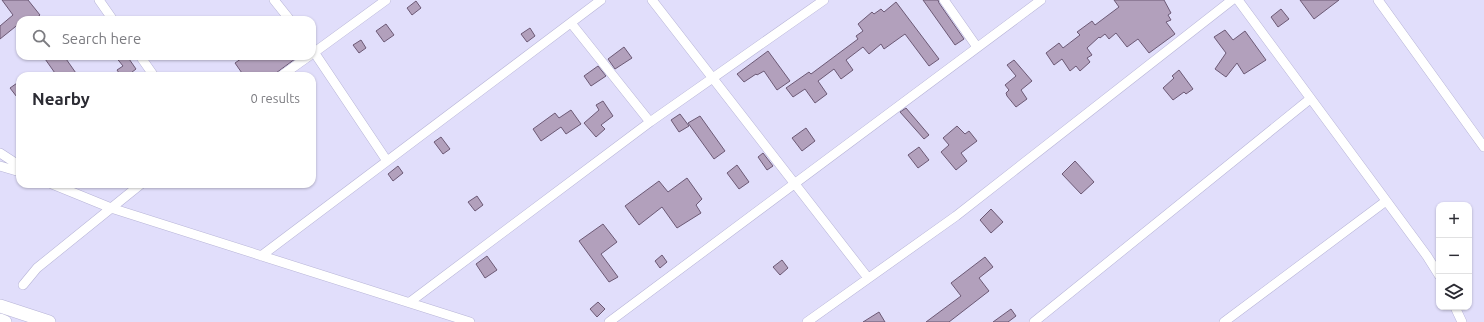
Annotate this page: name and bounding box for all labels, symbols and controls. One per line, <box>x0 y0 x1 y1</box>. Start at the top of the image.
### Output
search box <box>16 16 316 60</box>
icon: search <box>30 27 52 49</box>
text: Search here <box>62 30 141 47</box>
text: Nearby <box>32 89 90 108</box>
text: 0 results <box>250 91 300 105</box>
map controls <box>1436 202 1472 310</box>
button: + <box>1436 202 1472 238</box>
button: − <box>1436 238 1472 274</box>
button: layers <box>1436 274 1472 310</box>

